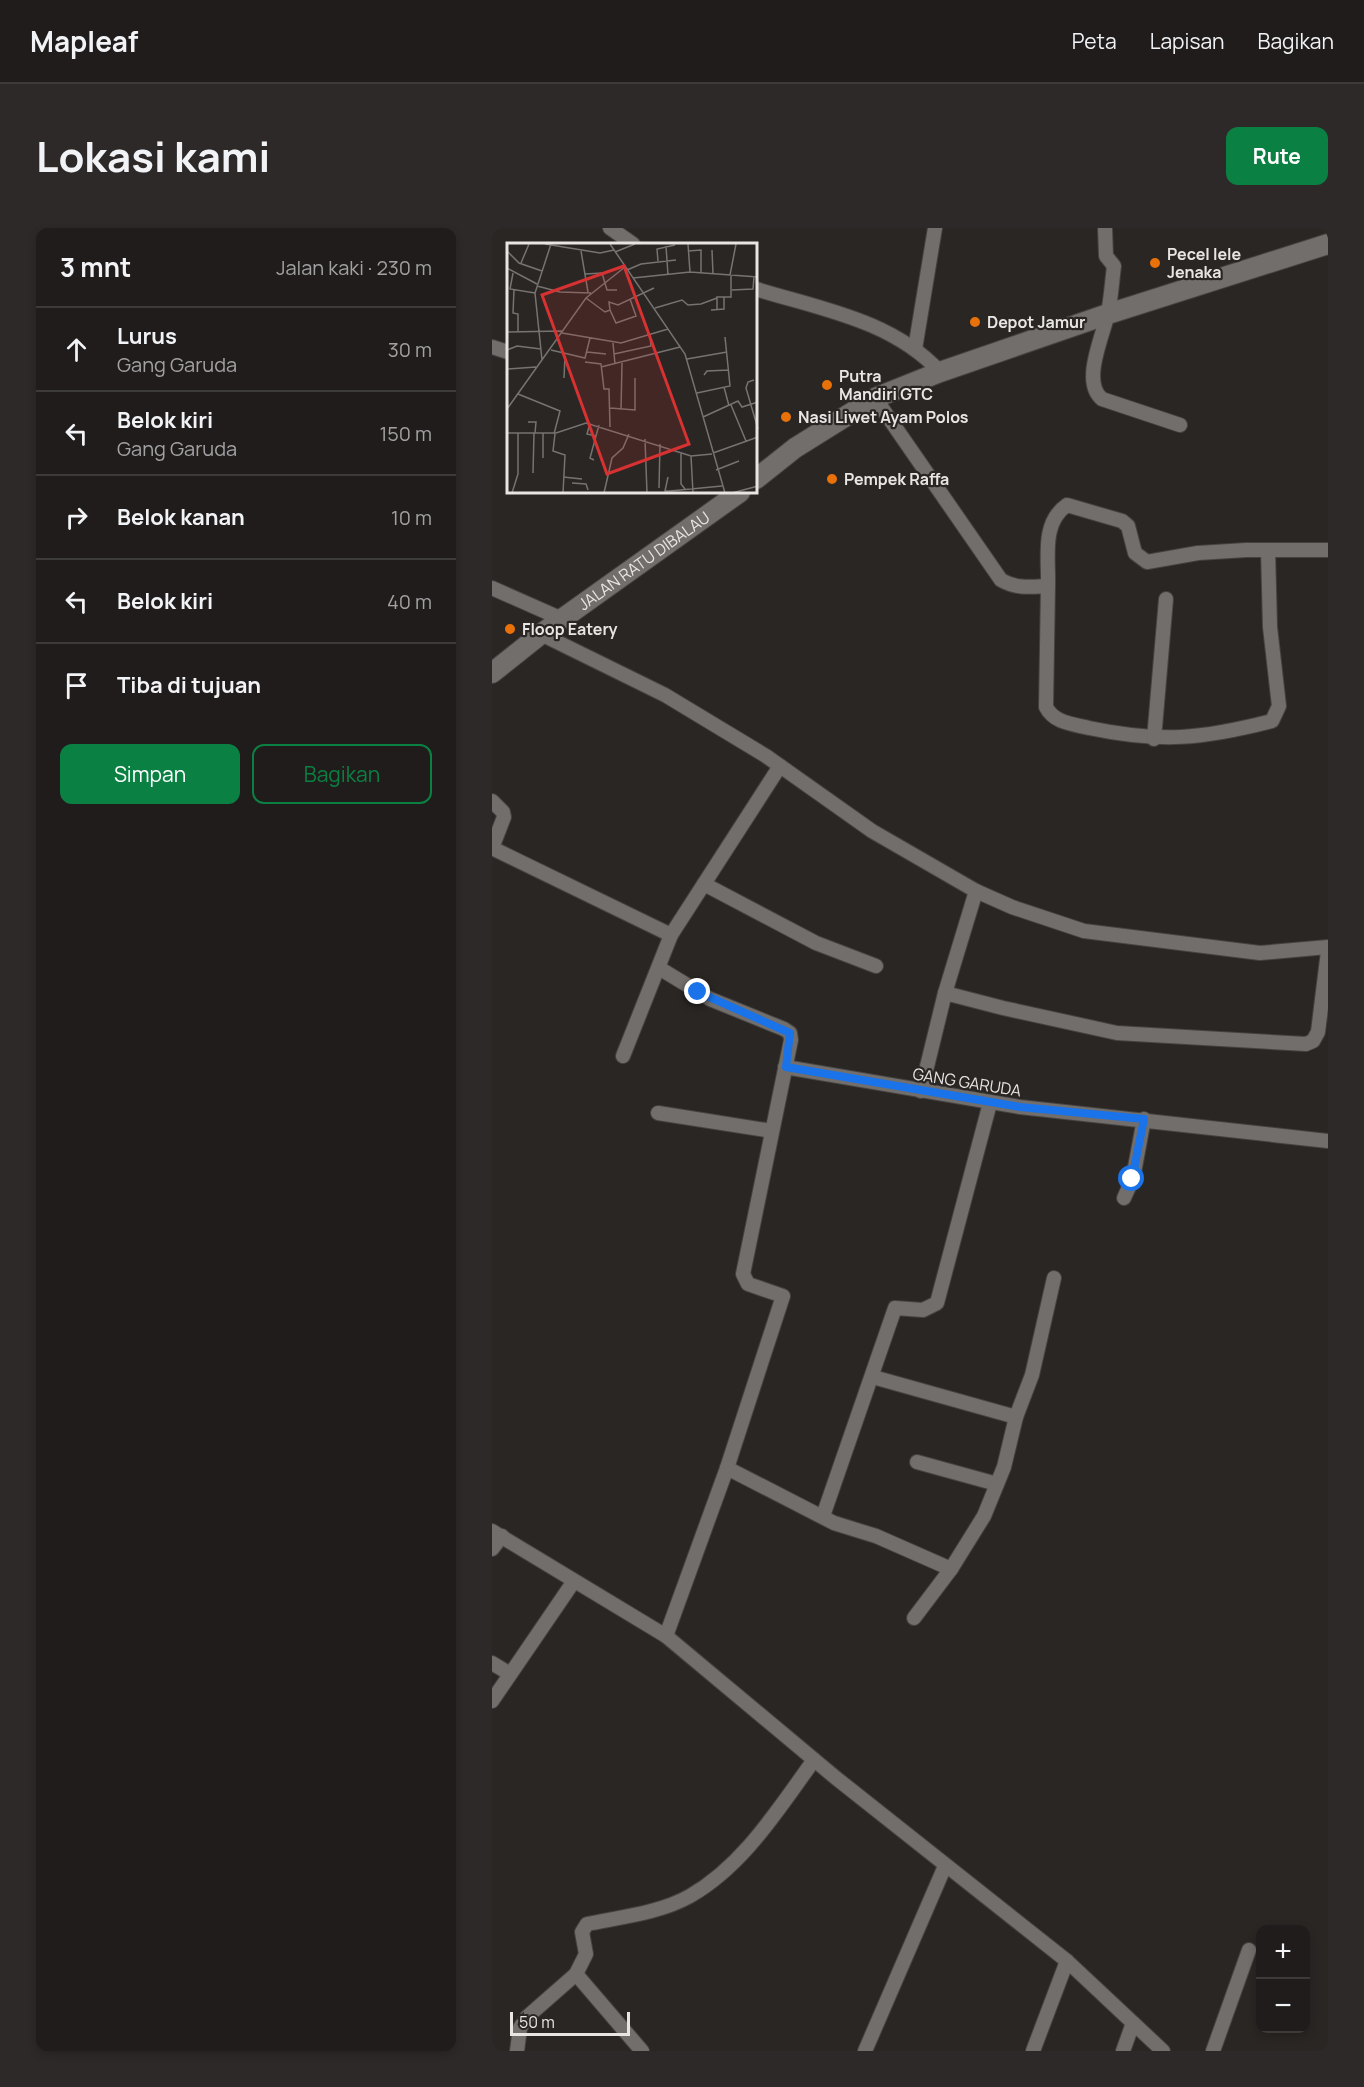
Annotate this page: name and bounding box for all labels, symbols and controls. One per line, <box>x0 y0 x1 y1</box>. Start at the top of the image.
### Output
text: Mapleaf <box>30 22 138 60</box>
text: Peta <box>1072 27 1117 55</box>
text: Lapisan <box>1150 27 1225 55</box>
text: Bagikan <box>1258 27 1334 55</box>
text: Lokasi kami <box>36 127 270 185</box>
button: Rute <box>1226 127 1328 185</box>
inset map <box>507 243 758 494</box>
place label: Pecel lele Jenaka <box>1167 243 1242 283</box>
text: 3 mnt <box>60 249 131 285</box>
text: Jalan kaki · 230 m <box>276 254 432 281</box>
marker: Pecel lele Jenaka <box>1148 256 1162 270</box>
place label: Depot Jamur <box>987 311 1085 333</box>
marker: Depot Jamur <box>968 315 982 329</box>
text: Lurus <box>117 321 177 351</box>
icon: ahead <box>60 333 93 366</box>
text: 30 m <box>388 336 432 363</box>
text: Gang Garuda <box>117 351 237 378</box>
place label: Putra Mandiri GTC <box>839 365 933 405</box>
marker: Putra Mandiri GTC <box>820 378 834 392</box>
text: Belok kiri <box>117 405 213 435</box>
place label: Nasi Liwet Ayam Polos <box>798 406 969 428</box>
marker: Nasi Liwet Ayam Polos <box>779 410 793 424</box>
icon: left <box>60 417 93 450</box>
text: 150 m <box>379 420 432 447</box>
text: Gang Garuda <box>117 435 237 462</box>
place label: Pempek Raffa <box>844 468 949 490</box>
marker: Pempek Raffa <box>825 472 839 486</box>
icon: right <box>60 501 93 534</box>
text: Belok kanan <box>117 502 245 532</box>
text: 10 m <box>391 504 432 531</box>
street label: JALAN RATU DIBALAU <box>574 506 714 615</box>
icon: left <box>60 585 93 618</box>
text: Belok kiri <box>117 586 213 616</box>
text: 40 m <box>387 588 432 615</box>
place label: Floop Eatery <box>522 618 618 640</box>
marker: Floop Eatery <box>503 622 517 636</box>
icon: arrive <box>60 669 93 702</box>
text: Tiba di tujuan <box>117 670 261 700</box>
button: Simpan <box>60 744 240 804</box>
button: Bagikan <box>252 744 432 804</box>
route end <box>684 978 710 1004</box>
street label: GANG GARUDA <box>911 1063 1023 1101</box>
route start <box>1118 1165 1144 1191</box>
map controls <box>1256 1925 1310 2033</box>
button: + <box>1256 1925 1310 1979</box>
button: − <box>1256 1979 1310 2033</box>
scale bar <box>510 2009 630 2036</box>
text: 50 m <box>519 2011 555 2033</box>

